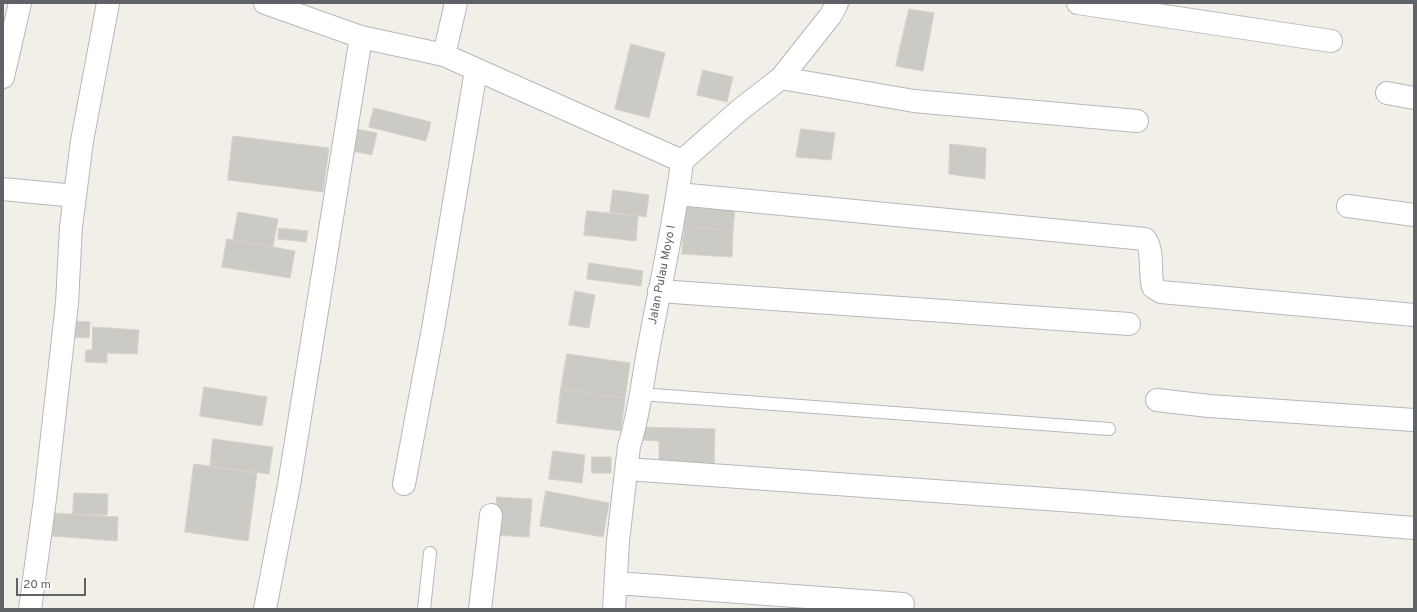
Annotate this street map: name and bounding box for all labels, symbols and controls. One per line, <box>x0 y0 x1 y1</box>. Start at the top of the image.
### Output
street label: Jalan Pulau Moyo I <box>646 224 680 326</box>
scale bar <box>18 570 88 596</box>
text: 20 m <box>23 577 51 593</box>

